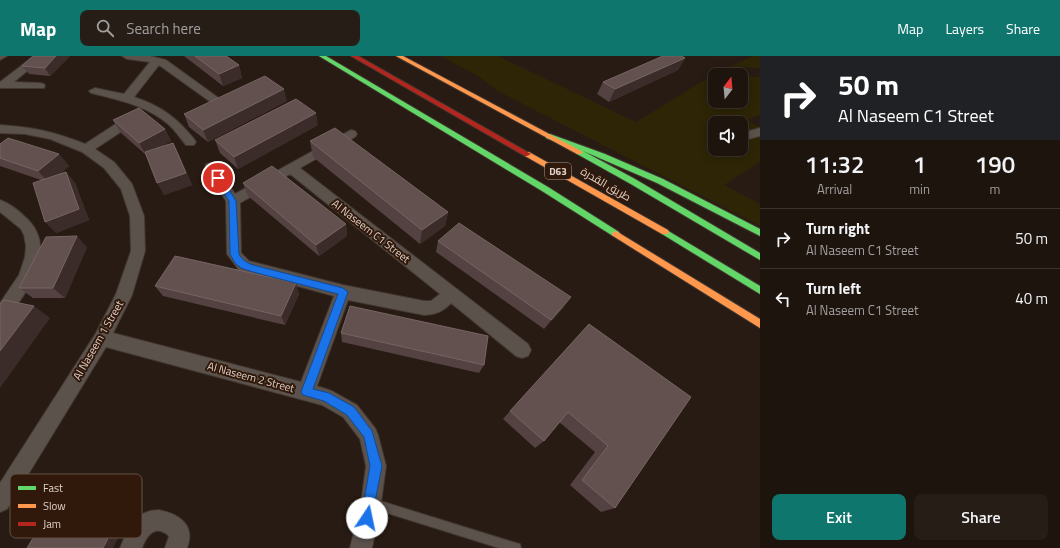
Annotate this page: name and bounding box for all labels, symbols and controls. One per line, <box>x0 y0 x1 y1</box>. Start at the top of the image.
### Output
search box <box>80 10 360 46</box>
text: Map <box>20 14 56 43</box>
icon: search <box>94 17 116 39</box>
text: Search here <box>126 17 201 40</box>
text: Map <box>897 18 923 39</box>
text: Layers <box>945 18 984 39</box>
text: Share <box>1006 18 1040 39</box>
text: 50 m <box>838 63 899 106</box>
north arrow <box>708 68 748 108</box>
map controls <box>708 68 748 156</box>
icon: right <box>772 72 824 124</box>
text: Al Naseem C1 Street <box>838 102 994 129</box>
button: sound <box>708 116 748 156</box>
text: 11:32 <box>805 146 864 182</box>
text: 1 <box>913 146 926 182</box>
text: 190 <box>975 146 1015 182</box>
pin <box>201 161 235 195</box>
road number: D63 <box>545 163 571 179</box>
street label: طريق القدرة <box>578 163 634 205</box>
icon: arrive <box>207 167 229 189</box>
text: Arrival <box>817 179 852 199</box>
text: min <box>909 179 930 199</box>
text: m <box>990 179 1000 199</box>
street label: Al Naseem C1 Street <box>329 195 414 267</box>
text: Turn right <box>806 217 870 240</box>
text: 50 m <box>1015 227 1048 250</box>
icon: right <box>772 228 794 250</box>
text: Al Naseem C1 Street <box>806 240 919 260</box>
text: Turn left <box>806 277 861 300</box>
text: 40 m <box>1015 287 1048 310</box>
icon: left <box>772 288 794 310</box>
street label: Al Naseem 1 Street <box>69 297 127 383</box>
text: Al Naseem C1 Street <box>806 300 919 320</box>
street label: Al Naseem 2 Street <box>206 358 296 396</box>
legend <box>10 474 142 538</box>
text: Fast <box>43 480 63 496</box>
button: Exit <box>772 494 906 540</box>
button: Share <box>914 494 1048 540</box>
position arrow <box>346 497 388 539</box>
text: Slow <box>43 498 66 514</box>
text: Jam <box>43 516 61 532</box>

